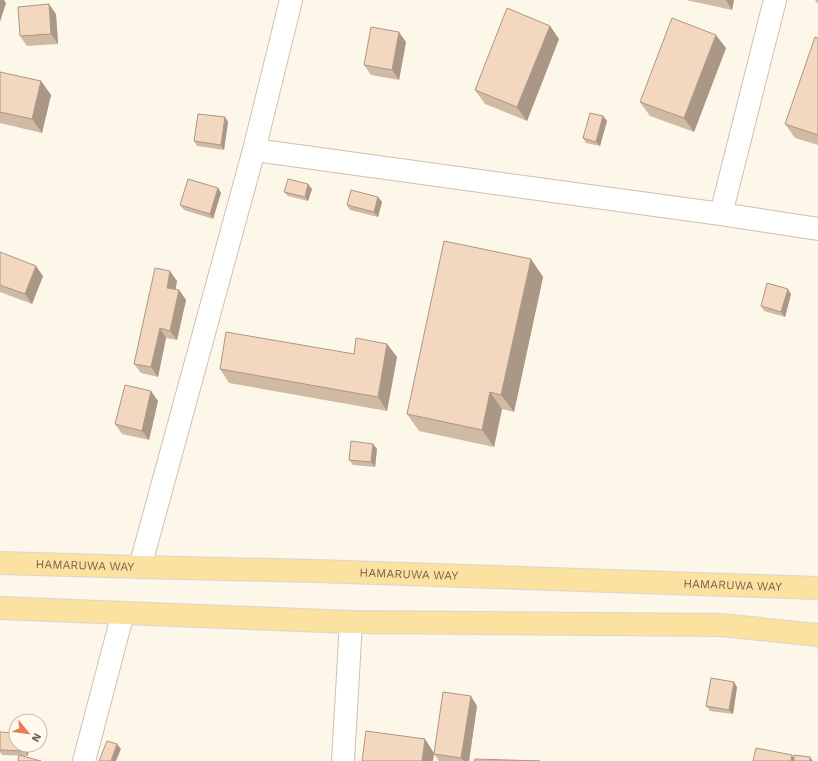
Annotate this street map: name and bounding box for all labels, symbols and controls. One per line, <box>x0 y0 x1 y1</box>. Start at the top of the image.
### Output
street label: HAMARUWA WAY <box>35 557 135 574</box>
street label: HAMARUWA WAY <box>359 565 459 583</box>
street label: HAMARUWA WAY <box>683 576 782 594</box>
north arrow <box>8 713 48 753</box>
text: N <box>29 731 44 744</box>

